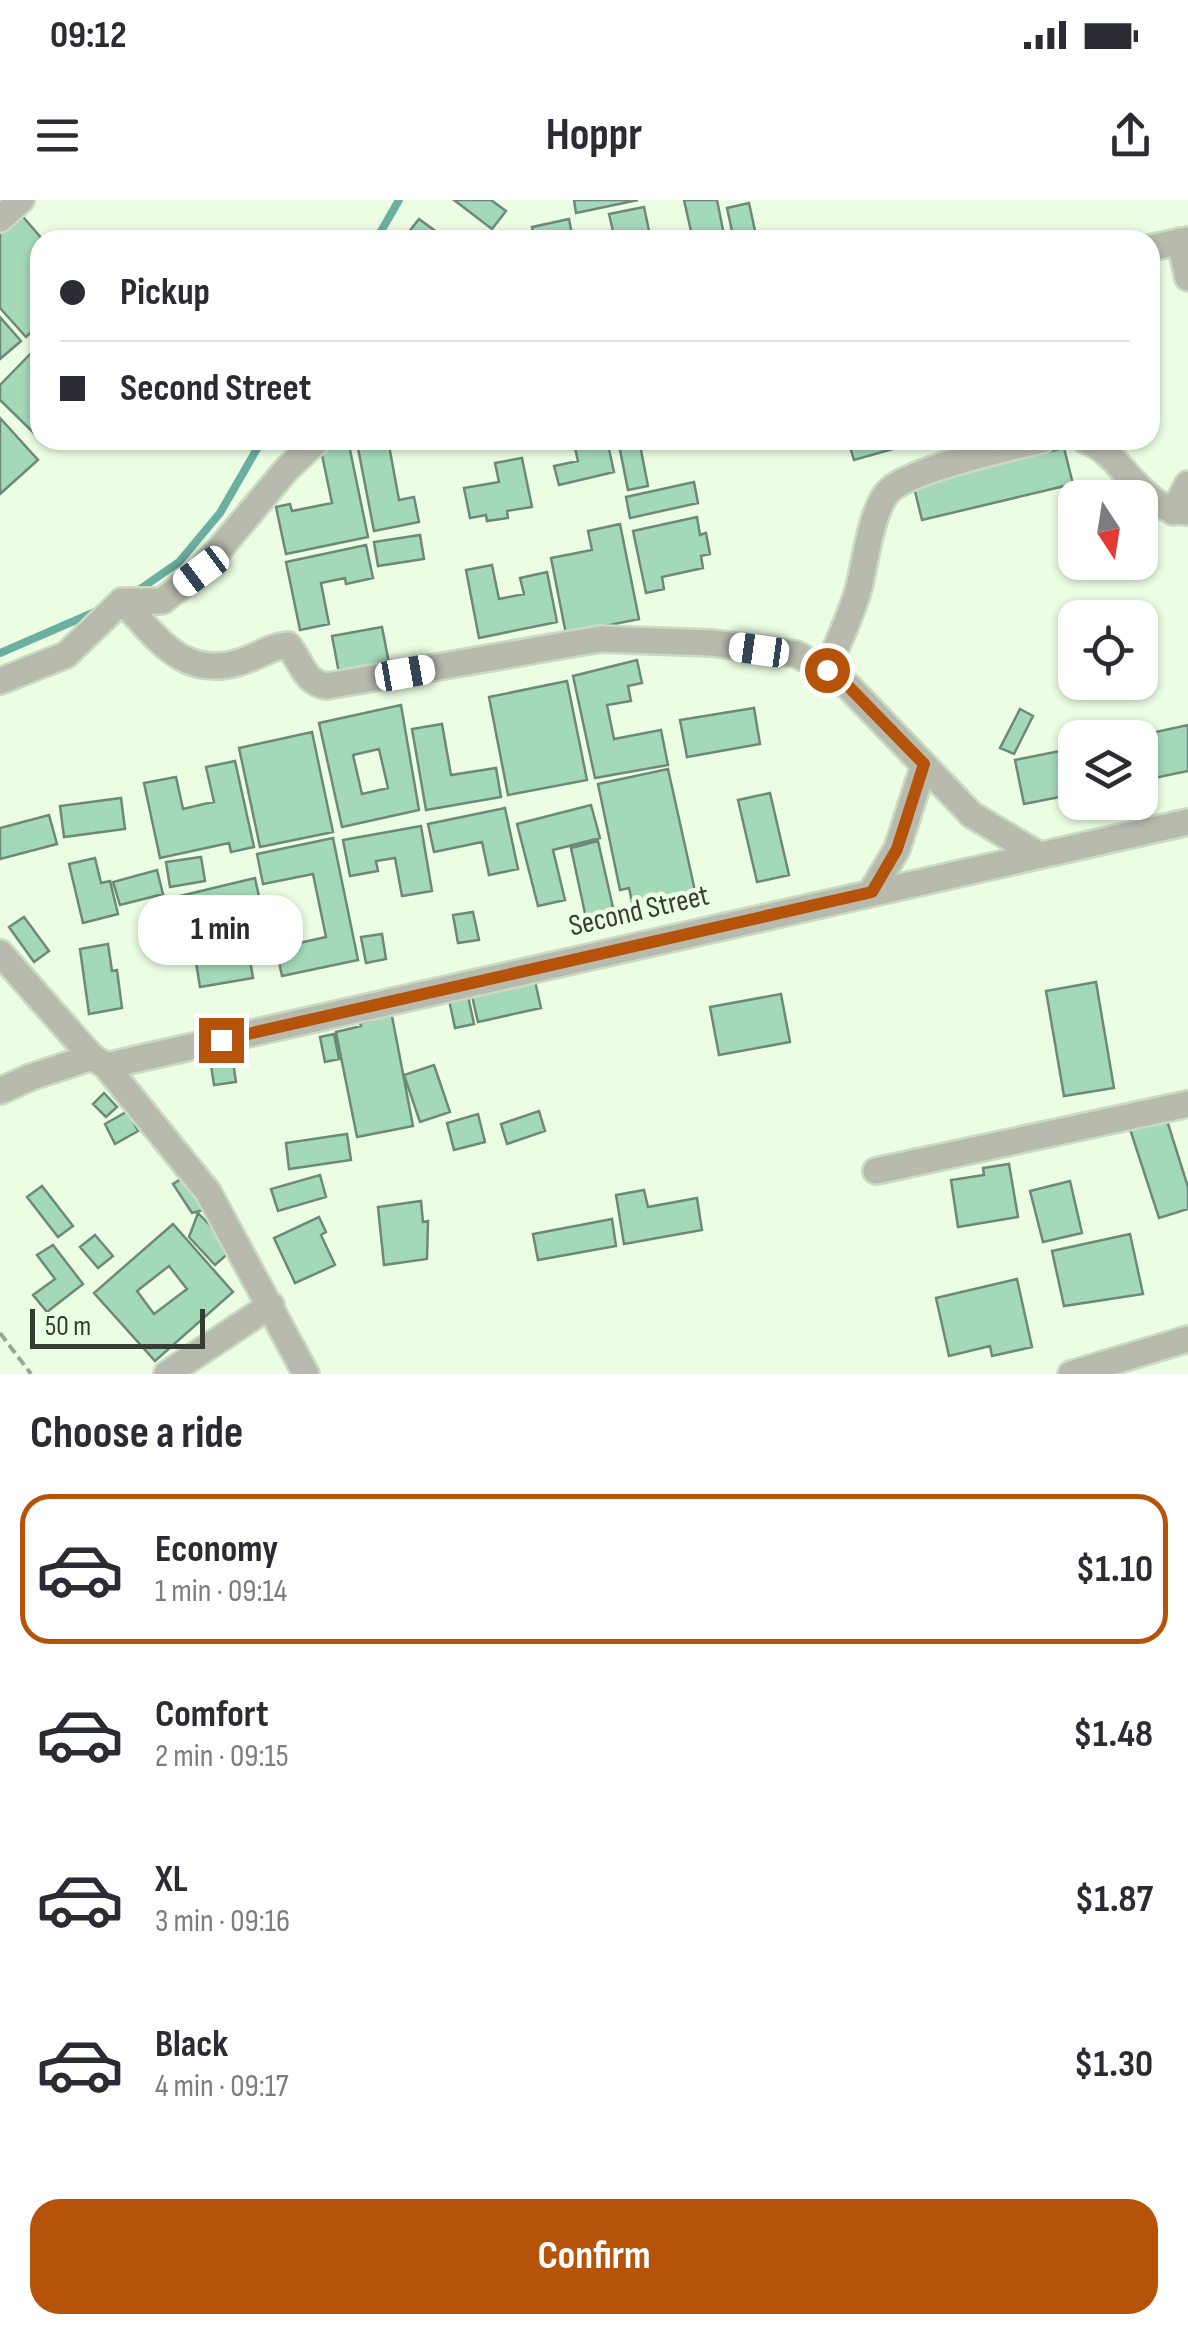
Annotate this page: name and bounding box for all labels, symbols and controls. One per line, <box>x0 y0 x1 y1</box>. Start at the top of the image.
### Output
text: 09:12 <box>50 13 127 58</box>
icon: menu <box>30 108 85 163</box>
text: Hoppr <box>546 108 642 163</box>
icon: share <box>1103 108 1158 163</box>
text: Pickup <box>120 270 210 315</box>
text: Second Street <box>120 366 311 411</box>
north arrow <box>1058 480 1158 580</box>
map controls <box>1058 480 1158 820</box>
car <box>168 541 234 601</box>
button: locate <box>1058 600 1158 700</box>
car <box>727 631 791 669</box>
route start <box>805 648 850 693</box>
car <box>373 653 437 693</box>
button: layers <box>1058 720 1158 820</box>
street label: Second Street <box>565 877 713 945</box>
callout: 1 min <box>138 895 304 965</box>
text: 1 min <box>191 910 250 949</box>
route end <box>199 1018 244 1063</box>
scale bar <box>30 1304 205 1348</box>
text: 50 m <box>45 1310 91 1343</box>
text: Choose a ride <box>30 1406 243 1461</box>
icon: car <box>35 1524 125 1614</box>
text: Economy <box>155 1527 278 1572</box>
text: $1.10 <box>1076 1547 1153 1592</box>
text: 1 min · 09:14 <box>155 1572 287 1611</box>
icon: car <box>35 1689 125 1779</box>
text: Comfort <box>155 1692 269 1737</box>
text: $1.48 <box>1073 1712 1153 1757</box>
text: 2 min · 09:15 <box>155 1737 289 1776</box>
icon: car <box>35 1854 125 1944</box>
text: XL <box>155 1857 188 1902</box>
text: $1.87 <box>1075 1877 1153 1922</box>
text: 3 min · 09:16 <box>155 1902 290 1941</box>
icon: car <box>35 2019 125 2109</box>
text: Black <box>155 2022 228 2067</box>
text: $1.30 <box>1074 2042 1153 2087</box>
text: 4 min · 09:17 <box>155 2067 289 2106</box>
button: Confirm <box>30 2199 1158 2314</box>

